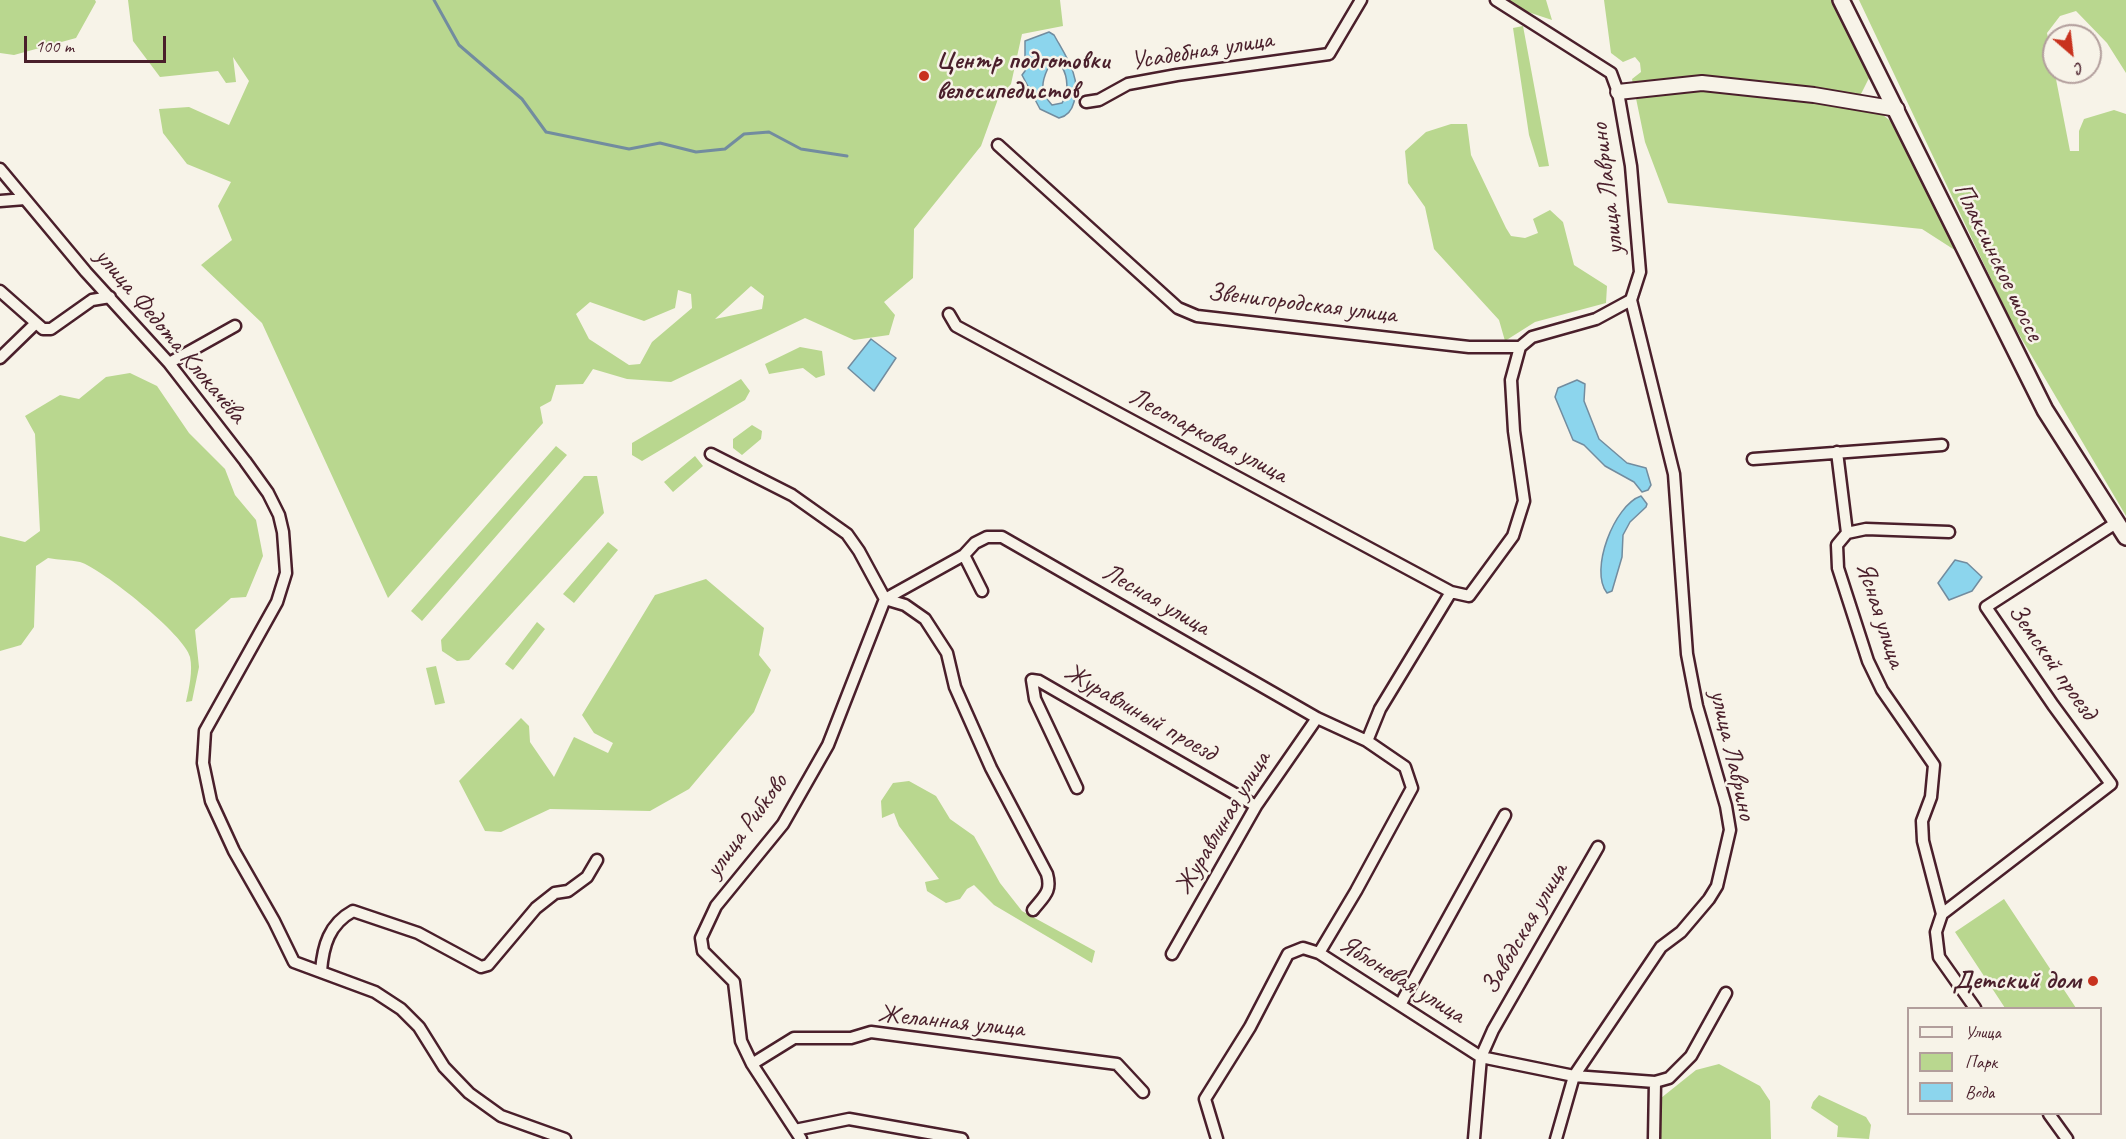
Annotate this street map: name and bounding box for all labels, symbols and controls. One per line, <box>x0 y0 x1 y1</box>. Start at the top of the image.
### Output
scale bar <box>27 24 170 62</box>
street label: Усадебная улица <box>1129 24 1275 78</box>
north arrow <box>2042 24 2102 84</box>
text: 100 m <box>35 35 74 57</box>
place label: Центр подготовки велосипедистов <box>936 45 1109 106</box>
text: С <box>2071 57 2088 79</box>
marker: Центр подготовки велосипедистов <box>917 69 931 83</box>
street label: улица Лаврино <box>1584 121 1632 257</box>
street label: Плаксинское шоссе <box>1946 178 2050 346</box>
street label: улица Федота Клокачёва <box>88 242 252 430</box>
street label: Звенигородская улица <box>1206 277 1398 331</box>
street label: Лесопарковая улица <box>1124 381 1292 491</box>
street label: Лесная улица <box>1097 557 1215 643</box>
street label: Ясная улица <box>1848 558 1912 672</box>
street label: Земской проезд <box>2000 598 2104 726</box>
street label: Журавлиный проезд <box>1058 657 1222 769</box>
street label: улица Лаврино <box>1702 687 1762 823</box>
street label: Журавлиная улица <box>1168 746 1278 900</box>
street label: улица Рибково <box>699 768 795 884</box>
street label: Заводская улица <box>1475 858 1575 1000</box>
street label: Яблоневая улица <box>1333 929 1471 1031</box>
place label: Детский дом <box>1952 965 2081 997</box>
marker: Детский дом <box>2086 974 2100 988</box>
street label: Желанная улица <box>876 999 1026 1045</box>
legend <box>1907 1007 2102 1115</box>
text: Улица <box>1965 1021 2001 1043</box>
text: Парк <box>1965 1051 1997 1073</box>
text: Вода <box>1965 1081 1994 1103</box>

